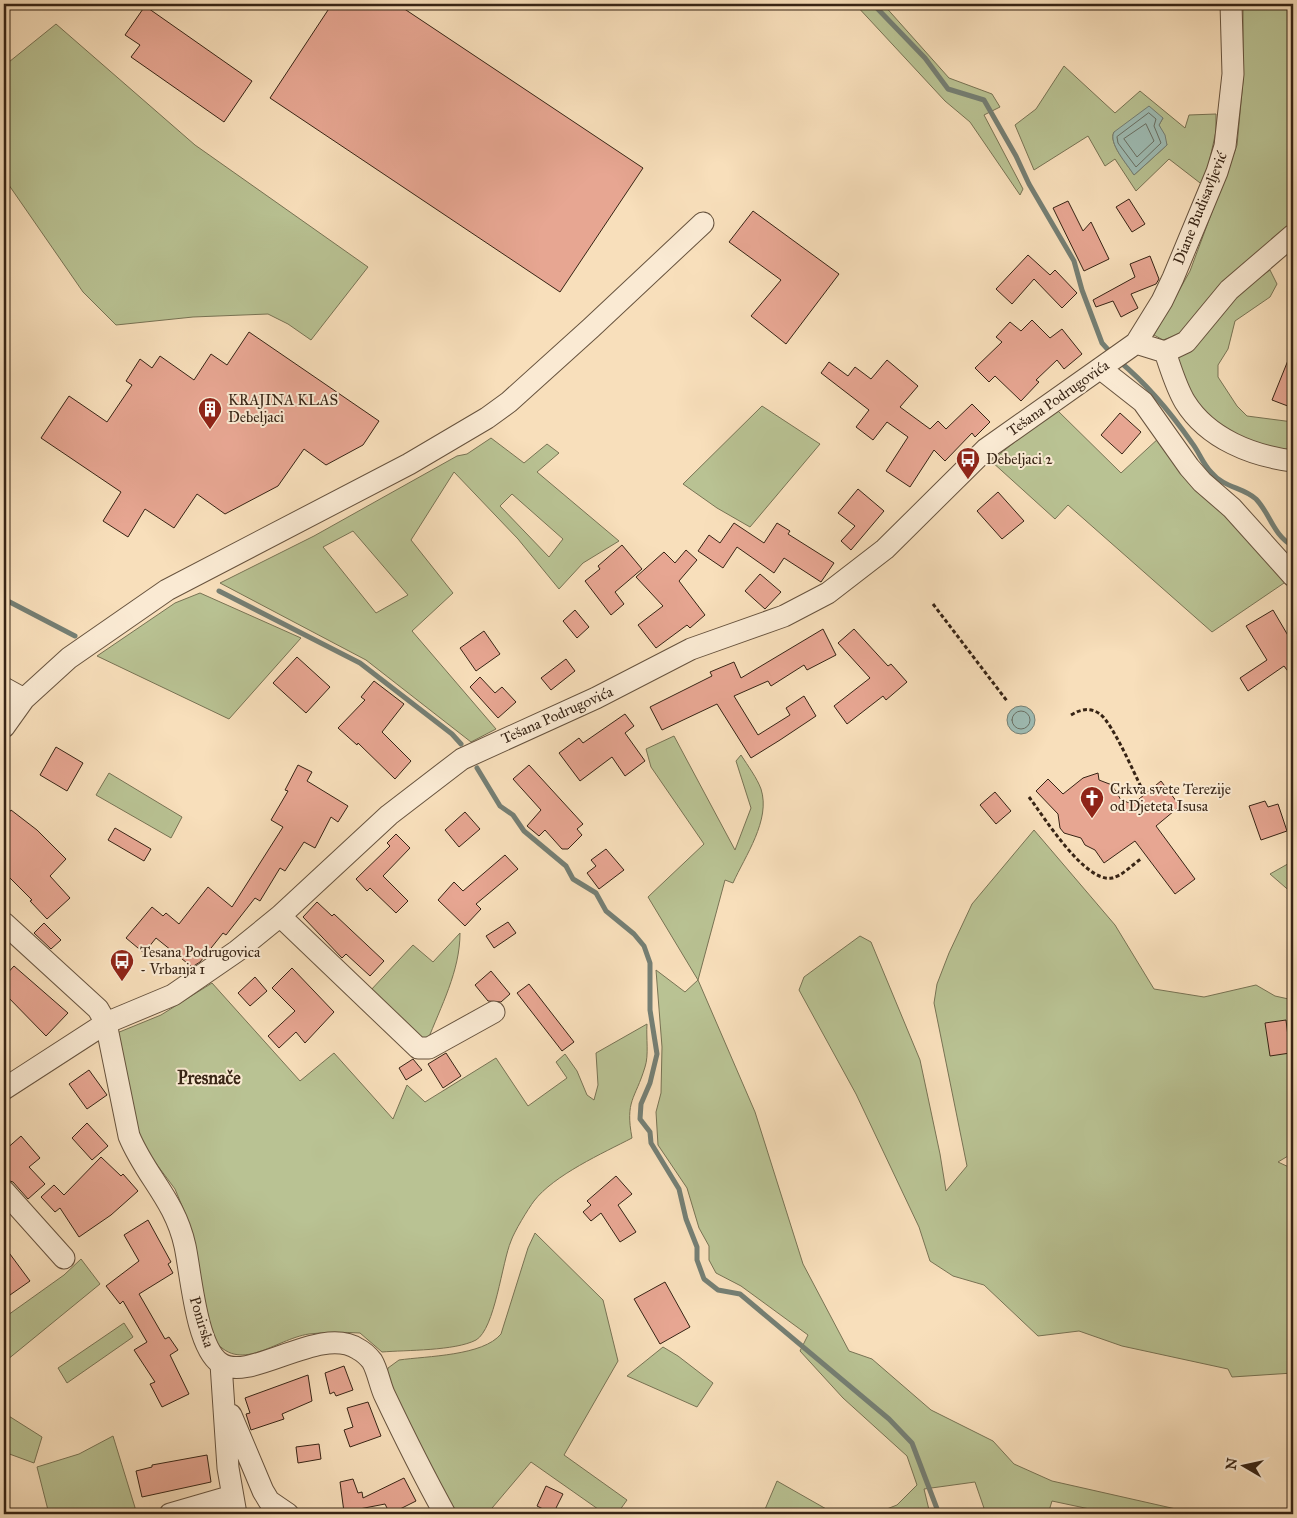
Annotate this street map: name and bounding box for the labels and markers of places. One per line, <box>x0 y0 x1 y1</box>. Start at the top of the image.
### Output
place label: KRAJINA KLAS Debeljaci <box>228 391 338 426</box>
building icon: KRAJINA KLAS Debeljaci <box>197 396 223 430</box>
bus stop icon: Debeljaci 2 <box>955 446 981 480</box>
place label: Debeljaci 2 <box>986 450 1053 468</box>
place label: Crkva svete Terezije od Djeteta Isusa <box>1110 780 1231 815</box>
church icon: Crkva svete Terezije od Djeteta Isusa <box>1079 785 1105 819</box>
place label: Tesana Podrugovica - Vrbanja 1 <box>140 943 261 978</box>
bus stop icon: Tesana Podrugovica - Vrbanja 1 <box>109 948 135 982</box>

